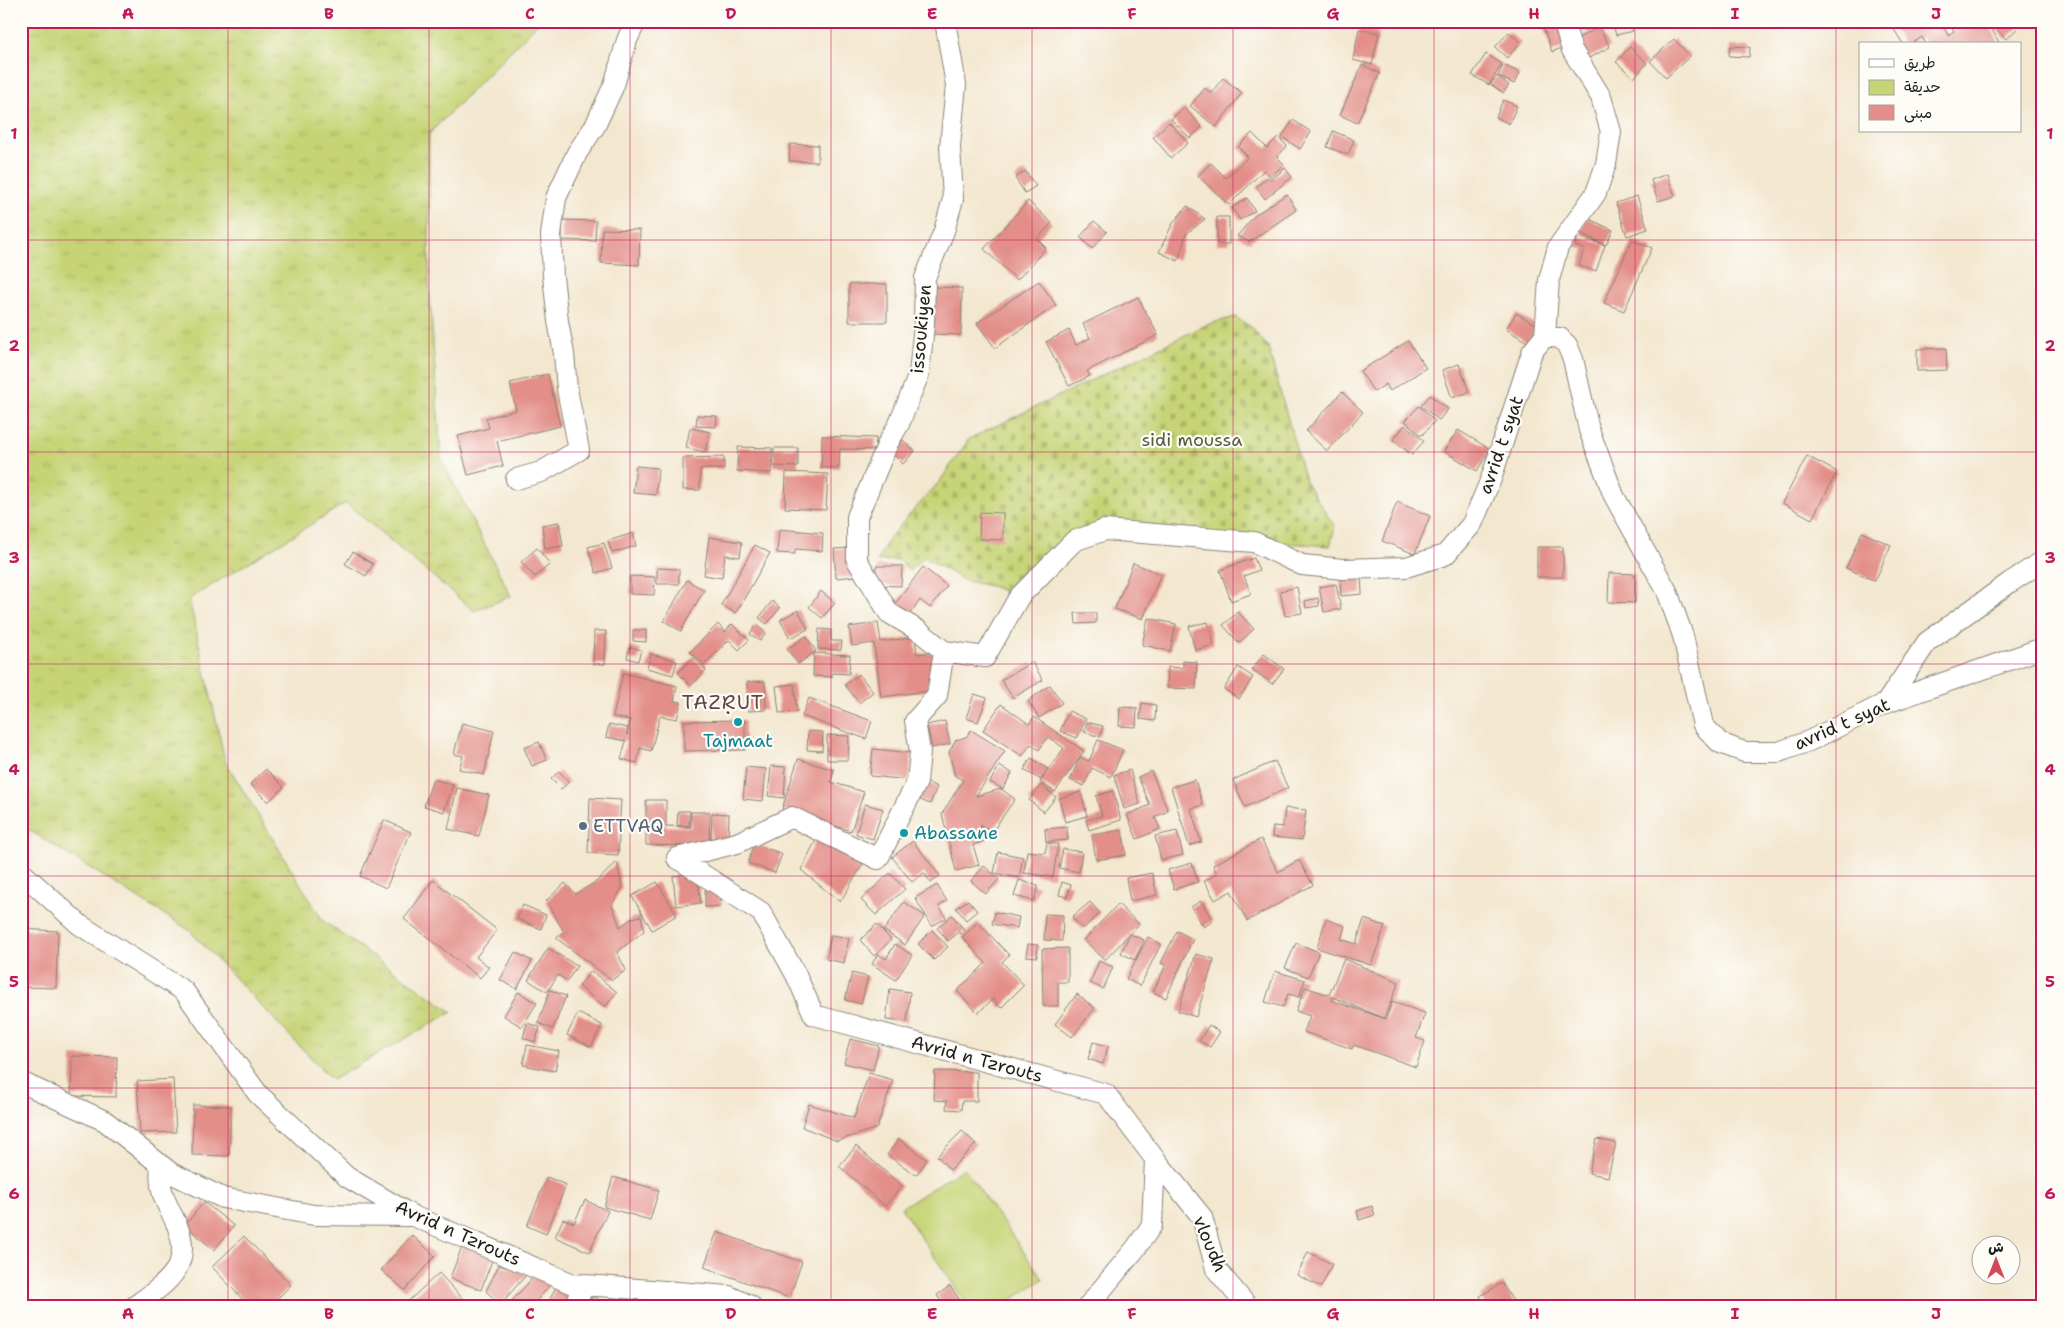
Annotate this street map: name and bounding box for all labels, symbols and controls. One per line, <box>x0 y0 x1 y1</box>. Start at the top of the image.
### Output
text: A <box>122 3 134 24</box>
text: B <box>324 3 334 24</box>
text: C <box>525 3 535 24</box>
text: D <box>725 3 737 24</box>
text: E <box>927 3 937 24</box>
text: F <box>1127 3 1137 24</box>
text: G <box>1327 3 1340 24</box>
text: H <box>1528 3 1540 24</box>
text: I <box>1731 3 1740 24</box>
text: J <box>1931 3 1941 24</box>
legend <box>1859 42 2022 132</box>
text: طريق <box>1904 53 1936 73</box>
text: حديقة <box>1904 77 1941 97</box>
text: مبنى <box>1904 103 1932 123</box>
text: 1 <box>10 123 18 144</box>
text: 1 <box>2046 123 2054 144</box>
street label: issoukiyen <box>905 284 937 374</box>
text: 2 <box>8 335 20 356</box>
text: 2 <box>2044 335 2056 356</box>
street label: avrid t syat <box>1473 393 1529 497</box>
park label: sidi moussa <box>1142 428 1242 452</box>
text: 3 <box>8 547 20 568</box>
text: 3 <box>2044 547 2056 568</box>
district label: TAZṚUT <box>682 689 764 715</box>
street label: avrid t syat <box>1790 692 1894 756</box>
marker: Tajmaat <box>732 716 744 728</box>
place label: Tajmaat <box>703 729 773 753</box>
text: 4 <box>8 759 20 780</box>
text: 4 <box>2044 759 2056 780</box>
place label: ETTVAQ <box>593 814 664 838</box>
marker: ETTVAQ <box>577 820 589 832</box>
place label: Abassane <box>914 821 998 845</box>
marker: Abassane <box>898 827 910 839</box>
text: 5 <box>9 971 19 992</box>
text: 5 <box>2045 971 2055 992</box>
street label: Avrid n Tzrouts <box>909 1030 1045 1088</box>
text: 6 <box>8 1183 20 1204</box>
text: 6 <box>2044 1183 2056 1204</box>
street label: Avrid n Tzrouts <box>391 1195 525 1271</box>
street label: vloudh <box>1187 1212 1233 1276</box>
north arrow <box>1972 1234 2022 1284</box>
text: ش <box>1988 1238 2004 1256</box>
text: A <box>122 1303 134 1324</box>
text: B <box>324 1303 334 1324</box>
text: C <box>525 1303 535 1324</box>
text: D <box>725 1303 737 1324</box>
text: E <box>927 1303 937 1324</box>
text: F <box>1127 1303 1137 1324</box>
text: G <box>1327 1303 1340 1324</box>
text: H <box>1528 1303 1540 1324</box>
text: I <box>1731 1303 1740 1324</box>
text: J <box>1931 1303 1941 1324</box>

